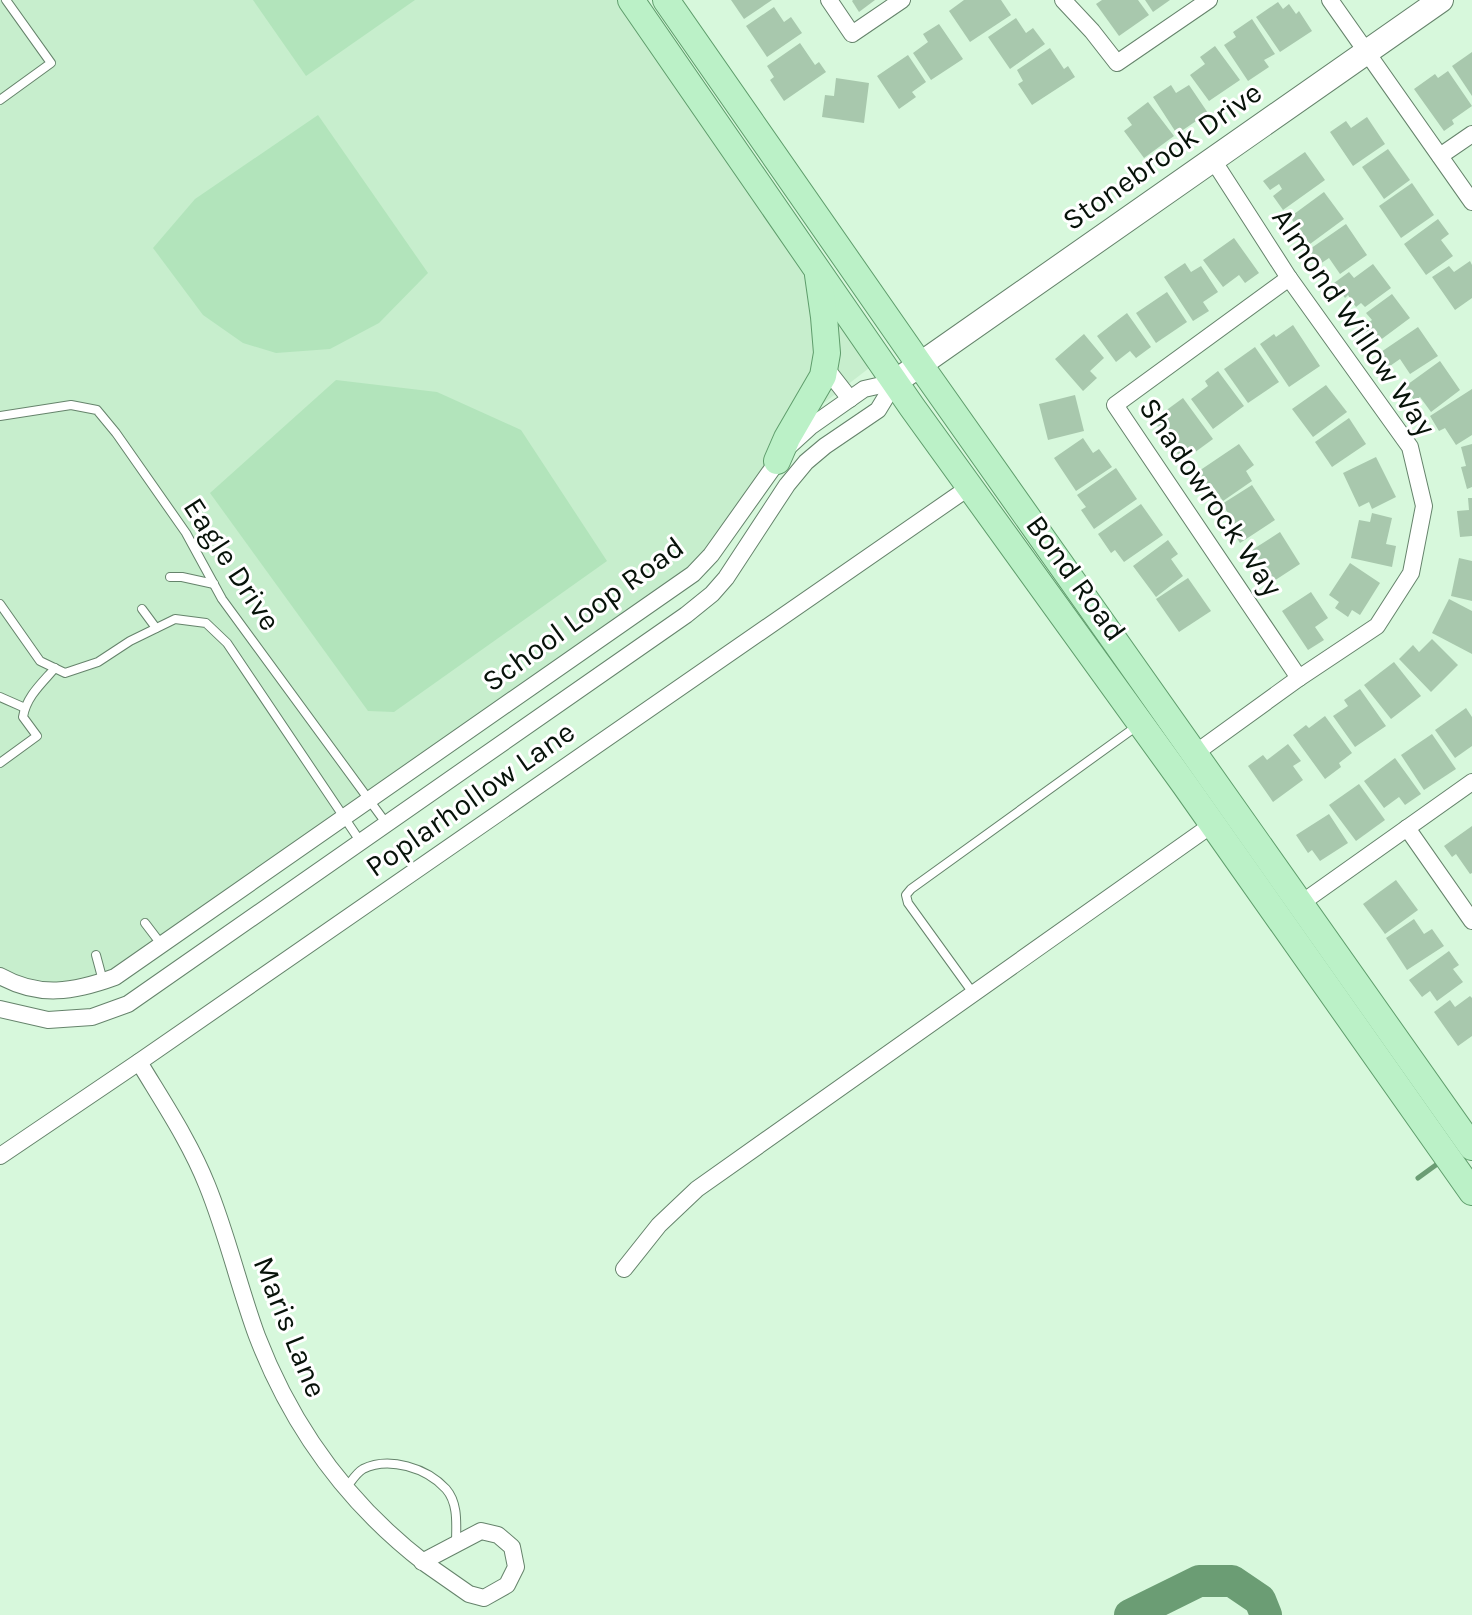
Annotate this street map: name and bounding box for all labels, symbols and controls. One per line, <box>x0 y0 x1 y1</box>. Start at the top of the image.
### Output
street label: Stonebrook Drive <box>1055 74 1269 238</box>
street label: Almond Willow Way <box>1264 201 1444 443</box>
street label: Shadowrock Way <box>1131 391 1291 603</box>
street label: Eagle Drive <box>176 491 288 637</box>
street label: Bond Road <box>1018 508 1134 648</box>
street label: School Loop Road <box>475 529 691 699</box>
street label: Poplarhollow Lane <box>359 713 581 885</box>
street label: Maris Lane <box>245 1251 335 1403</box>

